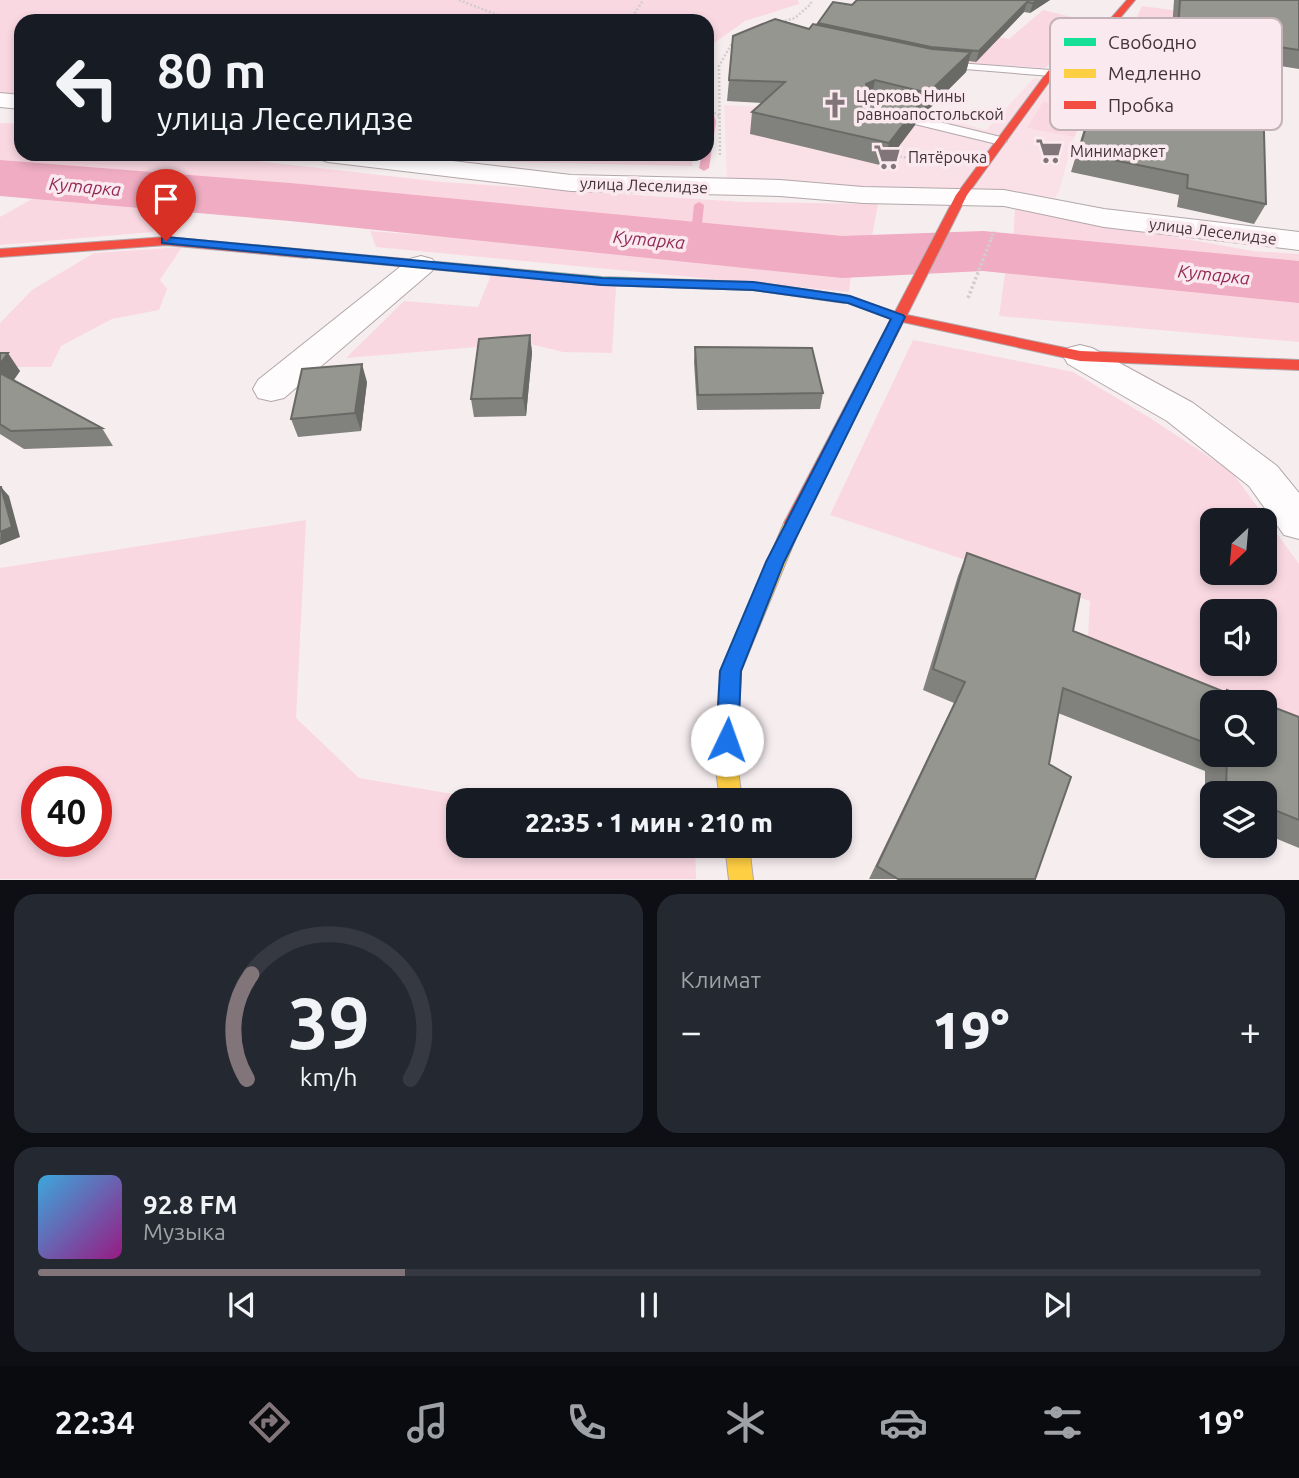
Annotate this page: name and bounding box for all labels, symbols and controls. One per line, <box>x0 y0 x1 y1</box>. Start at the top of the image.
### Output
legend <box>1050 18 1282 130</box>
text: Свободно <box>1108 31 1197 53</box>
icon: left <box>42 42 133 133</box>
text: 80 m <box>157 42 266 97</box>
text: Медленно <box>1108 62 1201 84</box>
place label: Церковь Нины равноапостольской <box>856 87 1004 123</box>
church icon: Церковь Нины равноапостольской <box>820 90 850 120</box>
text: Пробка <box>1108 94 1174 116</box>
text: улица Леселидзе <box>157 100 414 136</box>
supermarket icon: Минимаркет <box>1034 136 1064 166</box>
supermarket icon: Пятёрочка <box>872 142 902 172</box>
place label: Минимаркет <box>1070 142 1165 160</box>
place label: Пятёрочка <box>908 148 987 166</box>
pin <box>136 169 196 241</box>
water label: Кутарка <box>48 173 122 199</box>
street label: улица Леселидзе <box>580 174 708 196</box>
icon: arrive <box>147 180 185 218</box>
street label: улица Леселидзе <box>1148 214 1278 248</box>
water label: Кутарка <box>612 226 686 252</box>
water label: Кутарка <box>1177 260 1251 288</box>
north arrow <box>1200 508 1278 584</box>
map controls <box>1200 508 1277 858</box>
button: sound <box>1200 599 1277 676</box>
button: search <box>1200 690 1277 767</box>
position arrow <box>690 703 764 777</box>
speed limit sign: 40 <box>21 766 112 857</box>
button: layers <box>1200 781 1277 858</box>
text: 22:35 · 1 мин · 210 m <box>525 808 773 837</box>
text: Климат <box>681 967 761 992</box>
text: 39 <box>287 982 369 1064</box>
text: 19° <box>932 1001 1010 1059</box>
text: − <box>681 1010 702 1052</box>
text: + <box>1240 1010 1261 1052</box>
text: km/h <box>299 1063 357 1091</box>
text: 92.8 FM <box>143 1190 237 1219</box>
text: Музыка <box>143 1219 226 1244</box>
icon: previous <box>223 1286 261 1324</box>
icon: pause <box>630 1286 668 1324</box>
icon: next <box>1038 1286 1076 1324</box>
icon: directions <box>245 1398 294 1447</box>
icon: music <box>403 1398 452 1447</box>
icon: phone <box>562 1398 611 1447</box>
icon: climate <box>721 1398 770 1447</box>
icon: car <box>879 1398 928 1447</box>
icon: filters <box>1038 1398 1087 1447</box>
text: 22:34 <box>55 1404 135 1440</box>
text: 19° <box>1197 1404 1244 1440</box>

